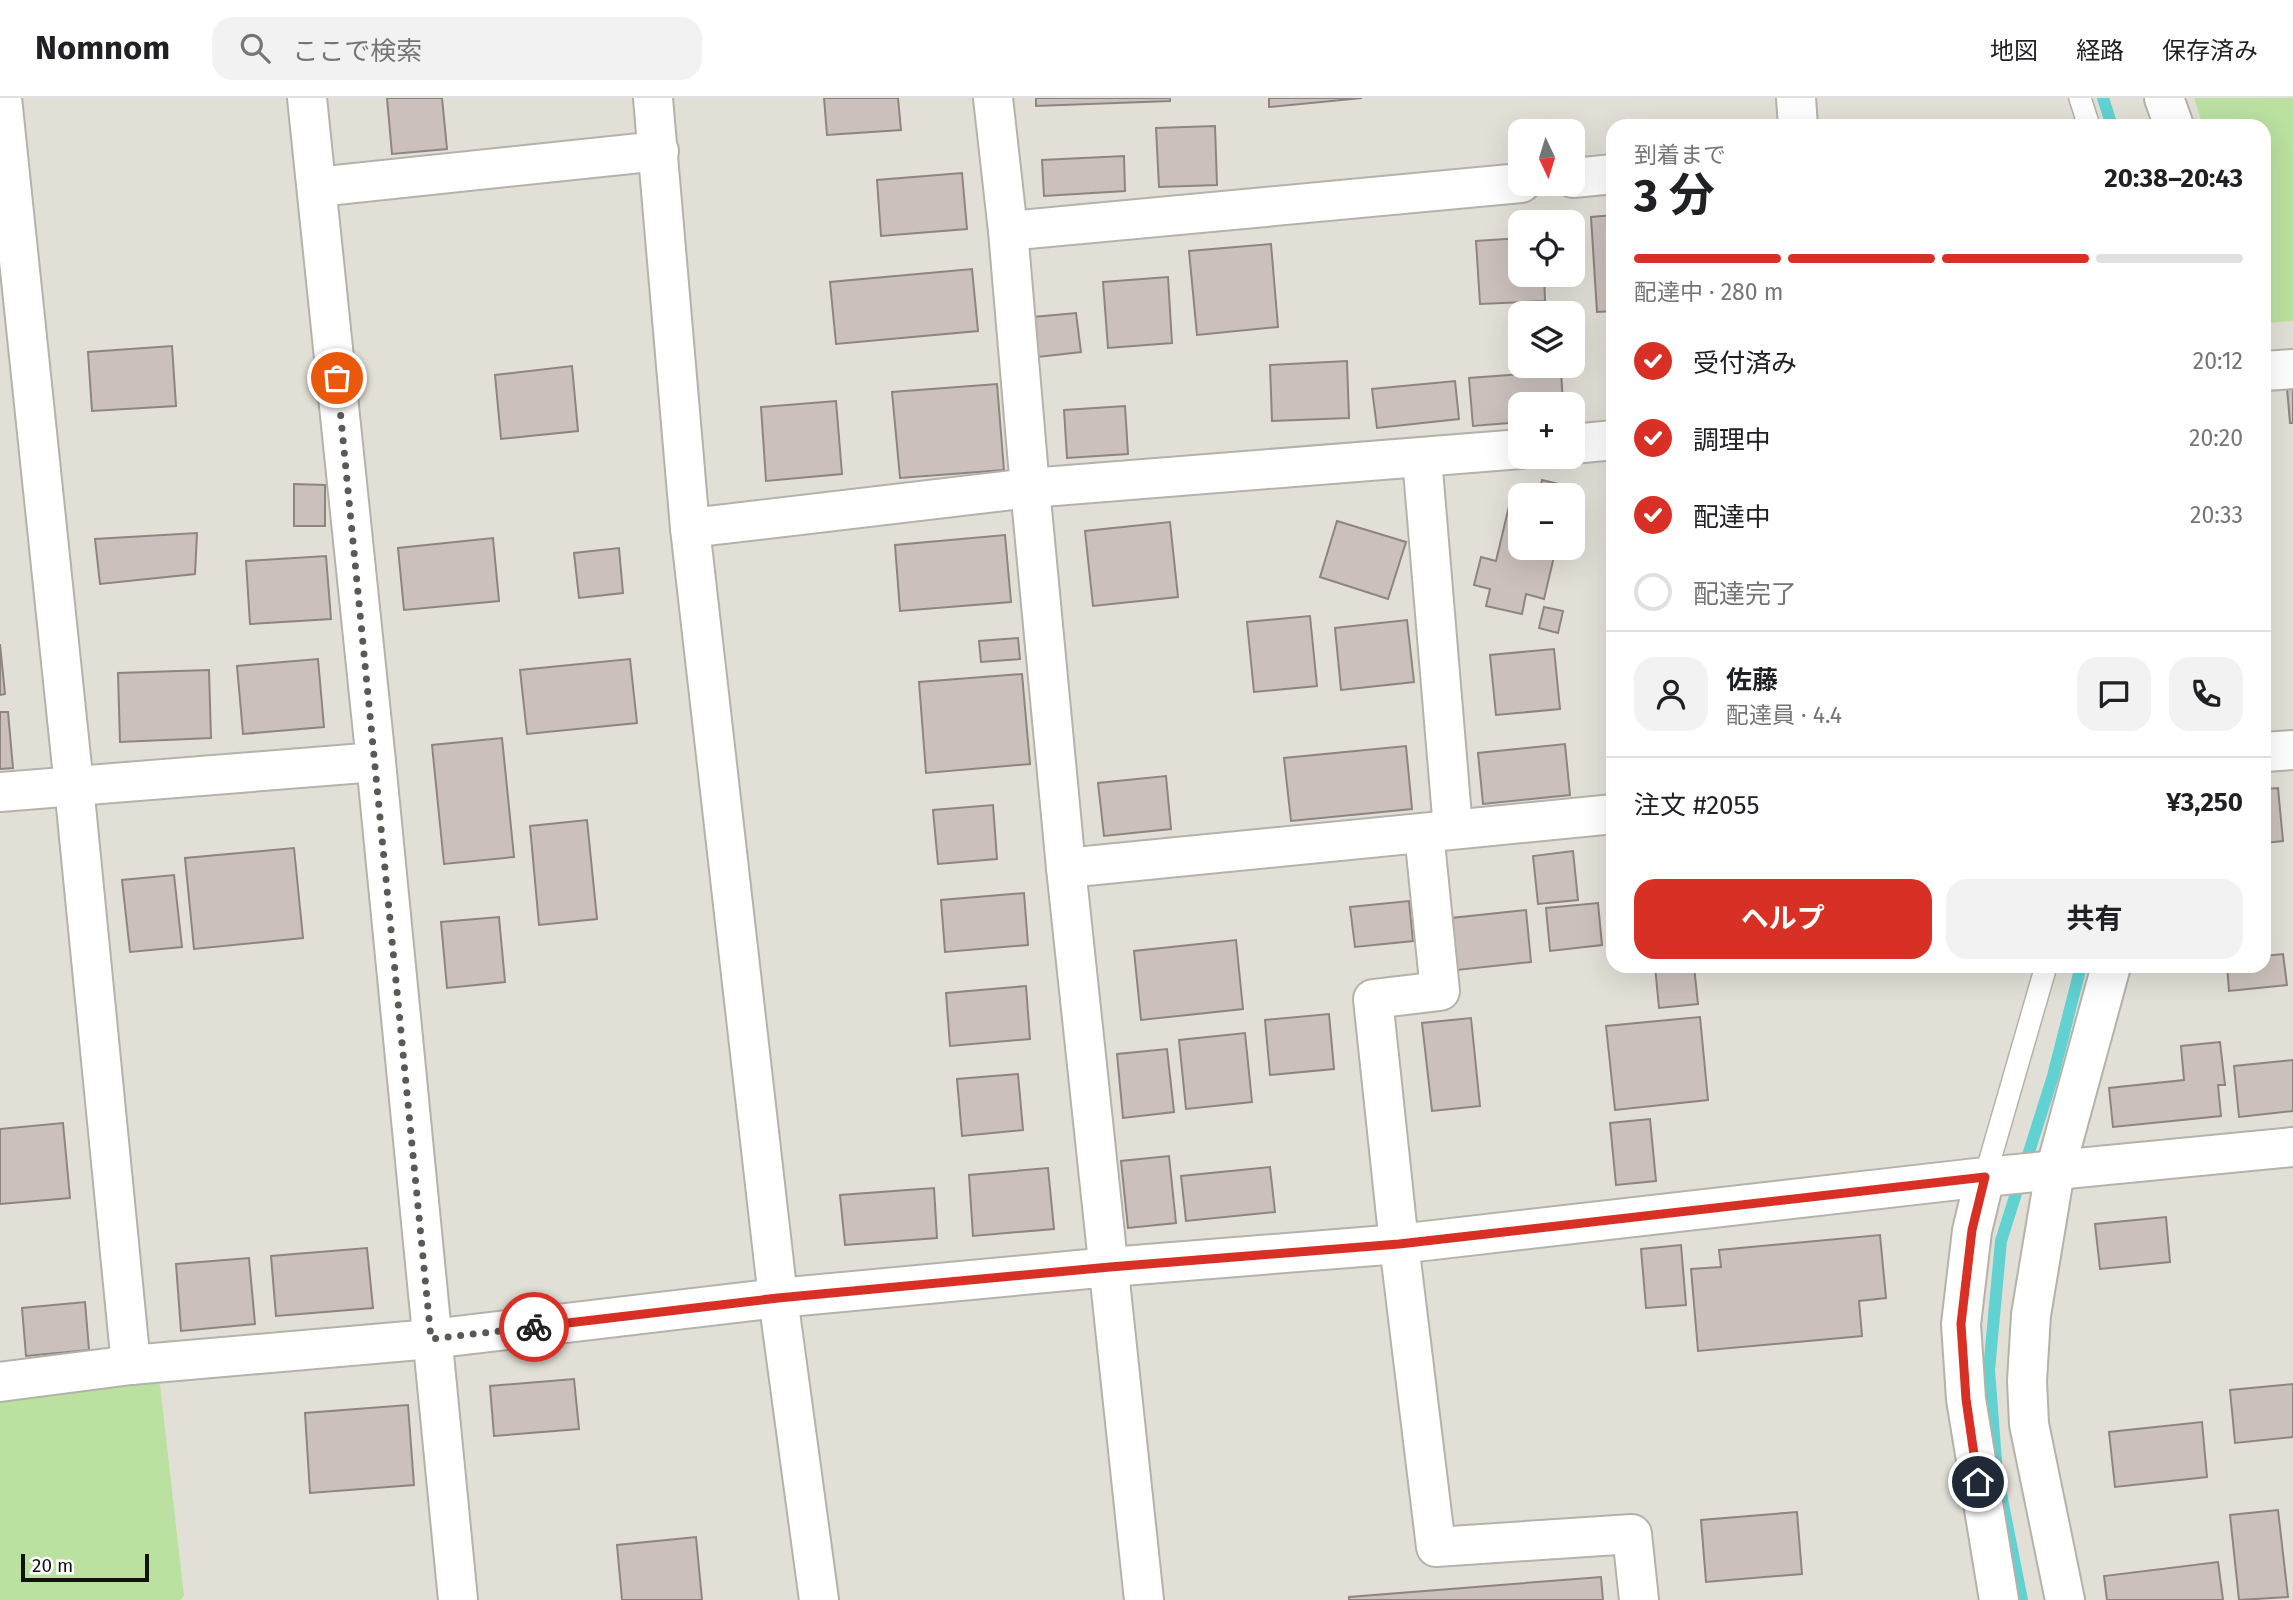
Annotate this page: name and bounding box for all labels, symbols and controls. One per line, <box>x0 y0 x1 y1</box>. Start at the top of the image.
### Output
search box <box>212 17 702 80</box>
text: Nomnom <box>35 28 170 68</box>
icon: search <box>236 29 274 67</box>
text: ここで検索 <box>292 36 422 67</box>
text: 地図 <box>1990 37 2038 65</box>
text: 経路 <box>2076 37 2124 65</box>
text: 保存済み <box>2162 37 2258 65</box>
north arrow <box>1508 119 1586 196</box>
map controls <box>1508 119 1585 560</box>
text: 到着まで <box>1634 141 1726 169</box>
text: 20:38–20:43 <box>2104 163 2243 194</box>
text: 3 分 <box>1634 168 1715 223</box>
button: locate <box>1508 210 1585 287</box>
text: 配達中 · 280 m <box>1634 278 1783 306</box>
button: layers <box>1508 301 1585 378</box>
icon: check <box>1634 342 1672 380</box>
text: 20:12 <box>2193 347 2243 375</box>
pin <box>307 348 367 408</box>
text: 受付済み <box>1693 348 1797 379</box>
icon: bag <box>318 359 356 397</box>
button: + <box>1508 392 1585 469</box>
icon: check <box>1634 419 1672 457</box>
text: 20:20 <box>2189 424 2243 452</box>
text: 調理中 <box>1693 425 1771 456</box>
button: − <box>1508 483 1585 560</box>
icon: check <box>1634 496 1672 534</box>
text: 20:33 <box>2190 501 2243 529</box>
text: 配達中 <box>1693 502 1771 533</box>
text: 配達完了 <box>1693 579 1797 610</box>
button: person <box>1634 657 1708 731</box>
button: chat <box>2077 657 2151 731</box>
button: phone <box>2169 657 2243 731</box>
text: 佐藤 <box>1726 665 1778 696</box>
text: 配達員 · 4.4 <box>1726 701 1842 729</box>
text: ¥3,250 <box>2166 787 2243 818</box>
text: 注文 #2055 <box>1634 790 1759 821</box>
button: ヘルプ <box>1634 879 1932 959</box>
button: 共有 <box>1946 879 2243 959</box>
courier <box>499 1292 569 1362</box>
icon: bike <box>515 1308 553 1346</box>
pin <box>1948 1452 2008 1512</box>
icon: home <box>1959 1463 1997 1501</box>
scale bar <box>21 1551 149 1583</box>
text: 20 m <box>32 1554 73 1577</box>

